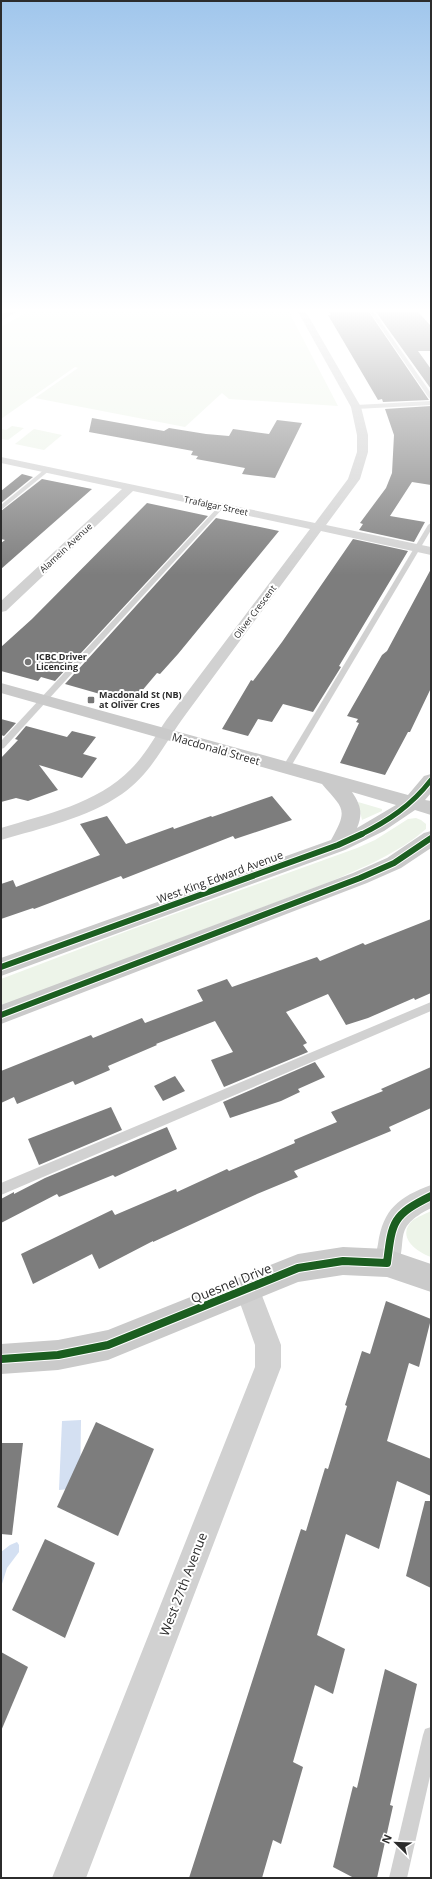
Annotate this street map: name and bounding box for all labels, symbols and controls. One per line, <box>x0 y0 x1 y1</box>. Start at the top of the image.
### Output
street label: Trafalgar Street <box>183 492 249 519</box>
street label: Alamein Avenue <box>36 520 95 576</box>
street label: Oliver Crescent <box>230 582 279 641</box>
place label: ICBC Driver Licencing <box>36 650 87 673</box>
marker: ICBC Driver Licencing <box>23 657 33 667</box>
place label: Macdonald St (NB) at Oliver Cres <box>99 688 182 711</box>
marker: Macdonald St (NB) at Oliver Cres <box>86 695 96 705</box>
street label: Macdonald Street <box>171 729 262 768</box>
street label: West King Edward Avenue <box>155 847 285 906</box>
street label: Quesnel Drive <box>188 1259 274 1307</box>
street label: West 27th Avenue <box>155 1530 211 1638</box>
north arrow <box>376 1823 416 1863</box>
text: N <box>378 1832 395 1846</box>

